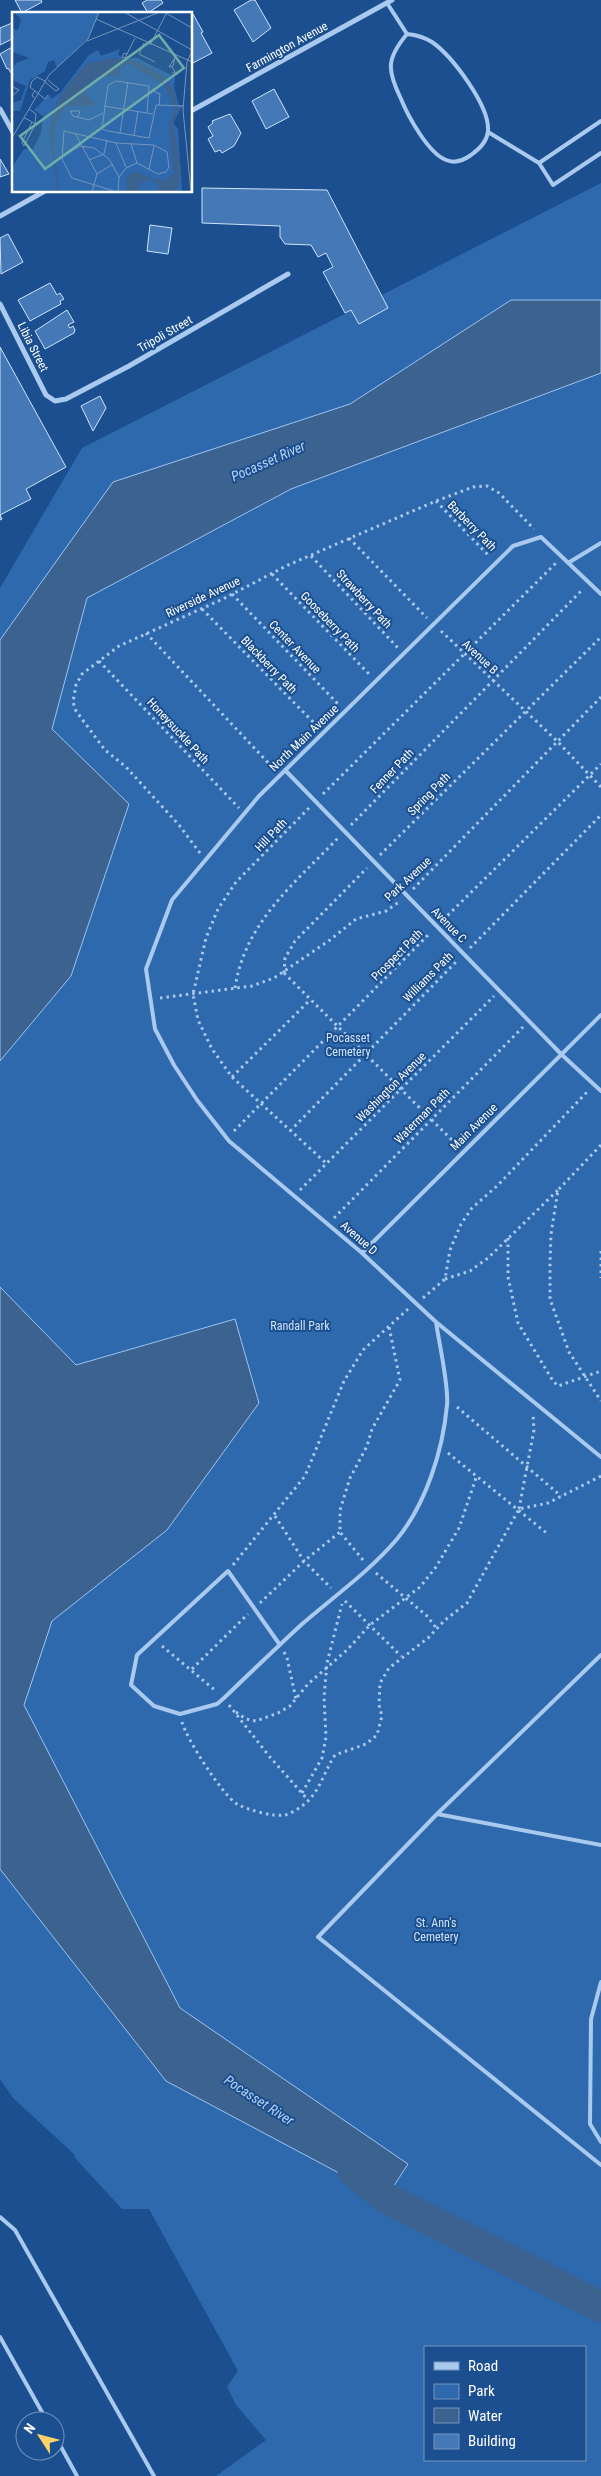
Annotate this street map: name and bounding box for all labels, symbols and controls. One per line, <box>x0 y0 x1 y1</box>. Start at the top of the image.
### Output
inset map <box>12 12 192 192</box>
street label: Farmington Avenue <box>244 19 331 75</box>
street label: Tripoli Street <box>135 313 195 355</box>
street label: Libia Street <box>15 320 52 375</box>
water label: Pocasset River <box>228 437 308 484</box>
street label: Barberry Path <box>445 498 500 554</box>
street label: Strawberry Path <box>333 567 395 631</box>
street label: Riverside Avenue <box>164 573 243 620</box>
street label: Gooseberry Path <box>298 589 362 655</box>
street label: Center Avenue <box>266 618 324 677</box>
street label: Blackberry Path <box>238 633 300 697</box>
street label: Avenue B <box>459 637 501 677</box>
street label: Honeysuckle Path <box>144 695 212 767</box>
street label: North Main Avenue <box>267 701 342 774</box>
street label: Fenner Path <box>367 746 417 796</box>
street label: Spring Path <box>405 770 453 818</box>
street label: Hill Path <box>252 816 290 854</box>
street label: Park Avenue <box>382 854 435 904</box>
street label: Avenue C <box>429 904 469 946</box>
street label: Prospect Path <box>368 926 426 984</box>
street label: Williams Path <box>400 949 456 1005</box>
park label: Pocasset Cemetery <box>325 1031 371 1059</box>
street label: Washington Avenue <box>353 1049 429 1125</box>
street label: Waterman Path <box>391 1085 453 1147</box>
street label: Main Avenue <box>448 1100 501 1153</box>
street label: Avenue D <box>338 1218 380 1258</box>
park label: Randall Park <box>270 1319 330 1333</box>
park label: St. Ann's Cemetery <box>413 1916 459 1944</box>
water label: Pocasset River <box>221 2072 297 2129</box>
legend <box>424 2346 586 2461</box>
text: Road <box>468 2357 498 2375</box>
text: Park <box>468 2382 495 2400</box>
text: Water <box>468 2407 503 2425</box>
north arrow <box>15 2411 65 2461</box>
text: N <box>20 2420 38 2437</box>
text: Building <box>468 2432 516 2450</box>

